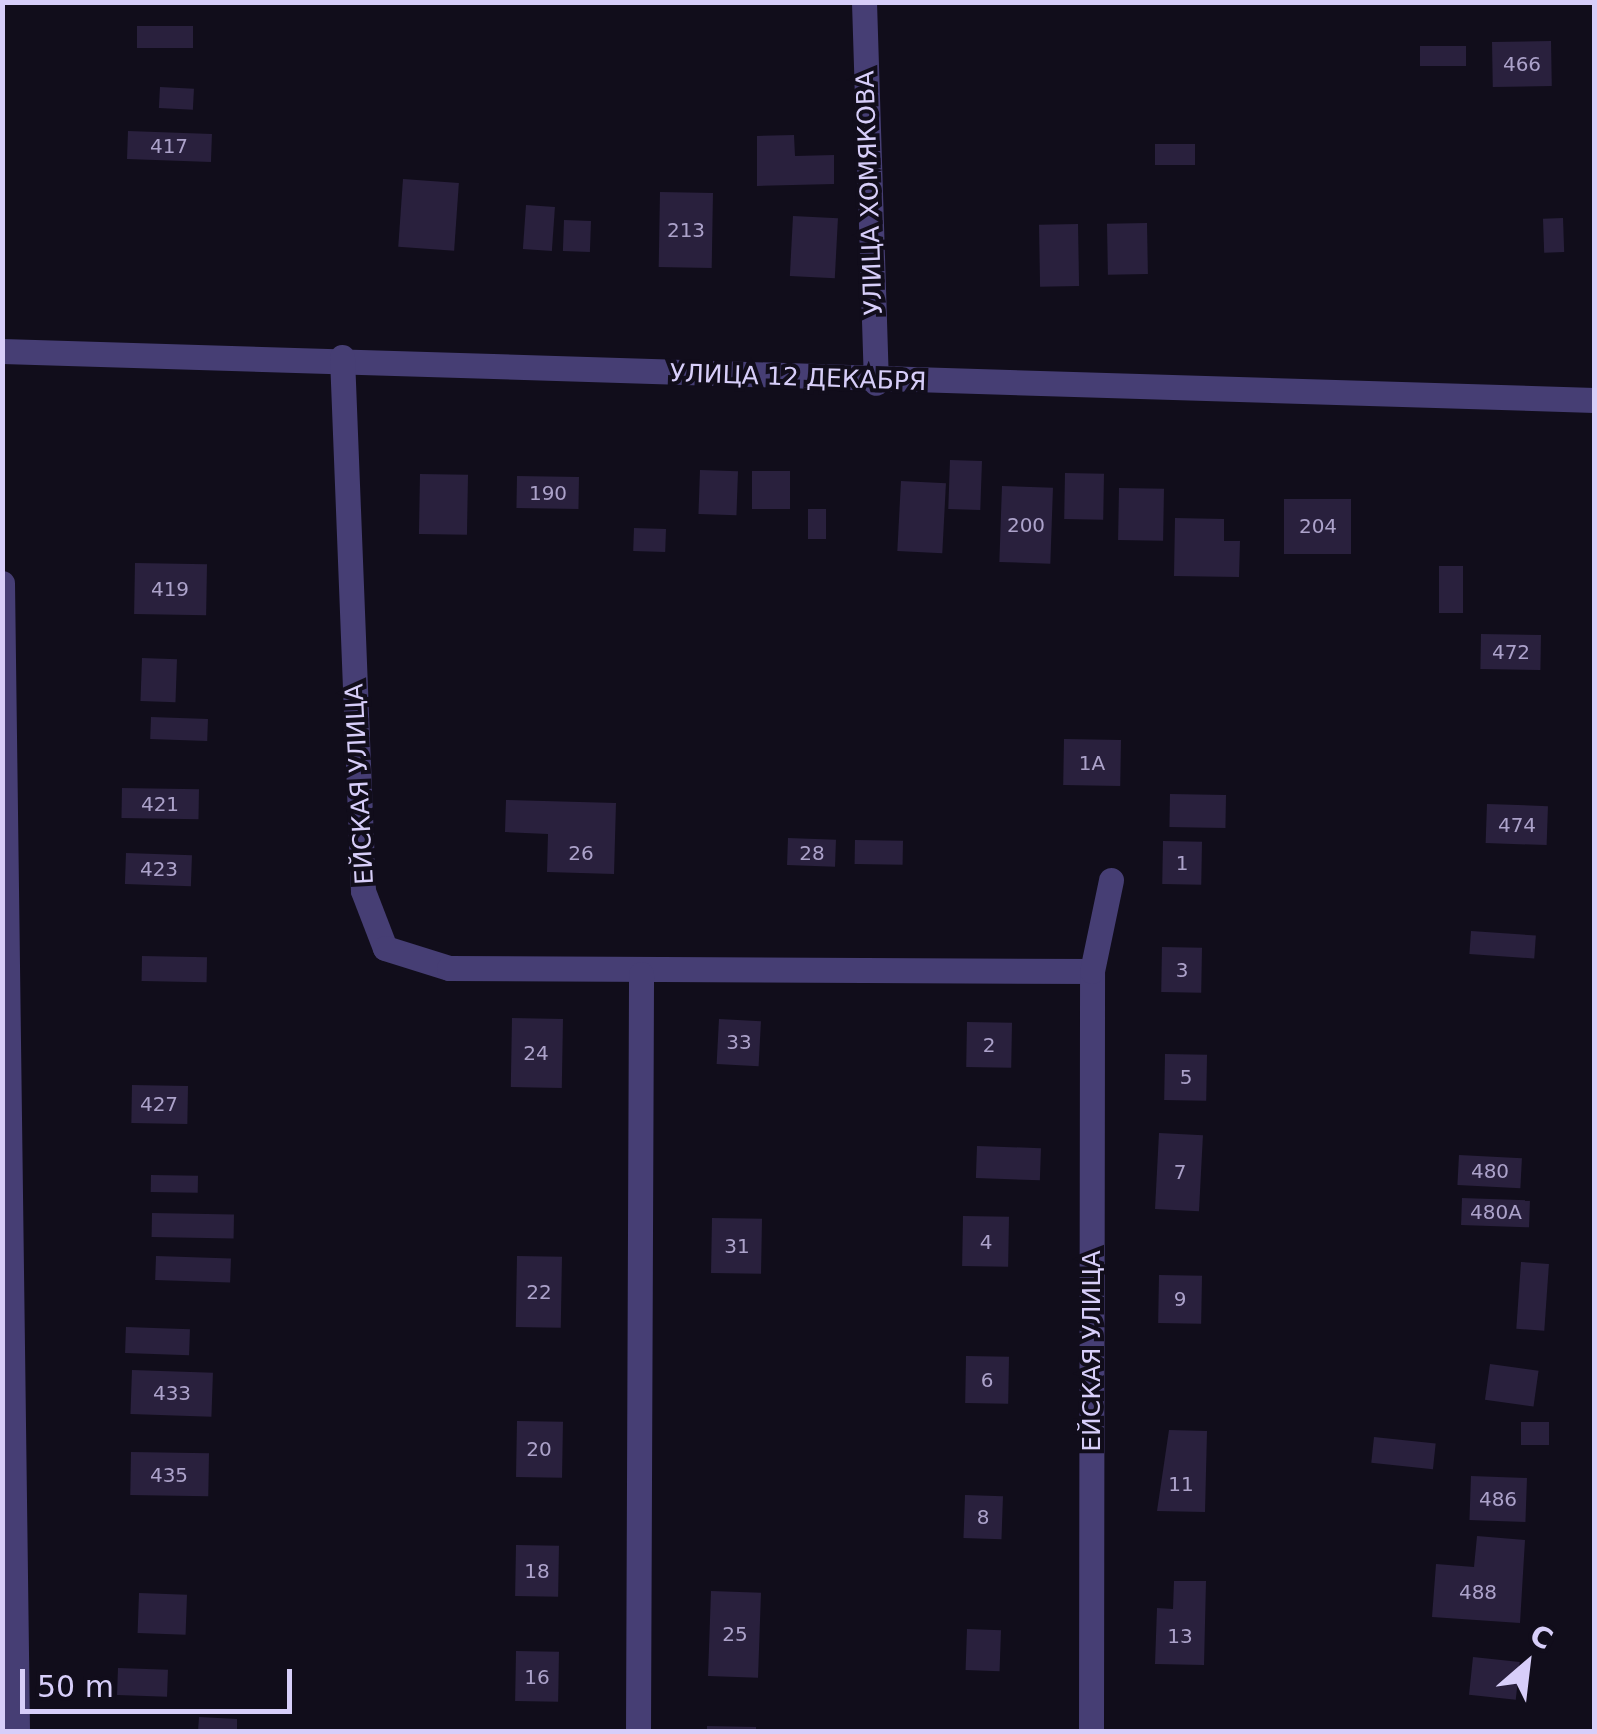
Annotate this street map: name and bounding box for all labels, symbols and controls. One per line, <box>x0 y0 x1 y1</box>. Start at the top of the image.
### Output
house number: 466 <box>1503 52 1541 76</box>
street label: УЛИЦА ХОМЯКОВА <box>851 70 889 316</box>
house number: 417 <box>150 134 188 158</box>
house number: 213 <box>667 218 705 242</box>
street label: УЛИЦА 12 ДЕКАБРЯ <box>669 359 927 397</box>
house number: 190 <box>529 481 567 505</box>
house number: 200 <box>1007 513 1045 537</box>
house number: 204 <box>1299 514 1337 538</box>
house number: 419 <box>151 577 189 601</box>
house number: 472 <box>1492 640 1530 664</box>
street label: ЕЙСКАЯ УЛИЦА <box>340 683 380 885</box>
house number: 1А <box>1079 751 1105 775</box>
house number: 421 <box>141 792 179 816</box>
house number: 474 <box>1498 813 1536 837</box>
house number: 26 <box>568 841 594 865</box>
house number: 28 <box>799 841 825 865</box>
house number: 1 <box>1176 851 1188 875</box>
house number: 423 <box>140 857 178 881</box>
house number: 3 <box>1176 958 1188 982</box>
house number: 33 <box>726 1030 752 1054</box>
house number: 2 <box>983 1033 995 1057</box>
house number: 24 <box>523 1041 549 1065</box>
house number: 5 <box>1180 1065 1192 1089</box>
house number: 427 <box>140 1092 178 1116</box>
house number: 480 <box>1471 1159 1509 1183</box>
house number: 7 <box>1174 1160 1186 1184</box>
house number: 480А <box>1470 1200 1522 1224</box>
house number: 4 <box>980 1230 992 1254</box>
house number: 31 <box>724 1234 750 1258</box>
street label: ЕЙСКАЯ УЛИЦА <box>1077 1250 1107 1452</box>
house number: 22 <box>526 1280 552 1304</box>
house number: 9 <box>1174 1287 1186 1311</box>
house number: 6 <box>981 1368 993 1392</box>
house number: 433 <box>153 1381 191 1405</box>
house number: 20 <box>526 1437 552 1461</box>
house number: 435 <box>150 1463 188 1487</box>
house number: 11 <box>1168 1472 1194 1496</box>
house number: 486 <box>1479 1487 1517 1511</box>
house number: 8 <box>977 1505 989 1529</box>
house number: 18 <box>524 1559 550 1583</box>
house number: 488 <box>1459 1580 1497 1604</box>
north arrow <box>1477 1614 1577 1714</box>
text: С <box>1524 1618 1558 1656</box>
house number: 25 <box>722 1622 748 1646</box>
house number: 13 <box>1167 1624 1193 1648</box>
scale bar <box>25 1649 298 1711</box>
house number: 16 <box>524 1665 550 1689</box>
text: 50 m <box>37 1669 114 1704</box>

